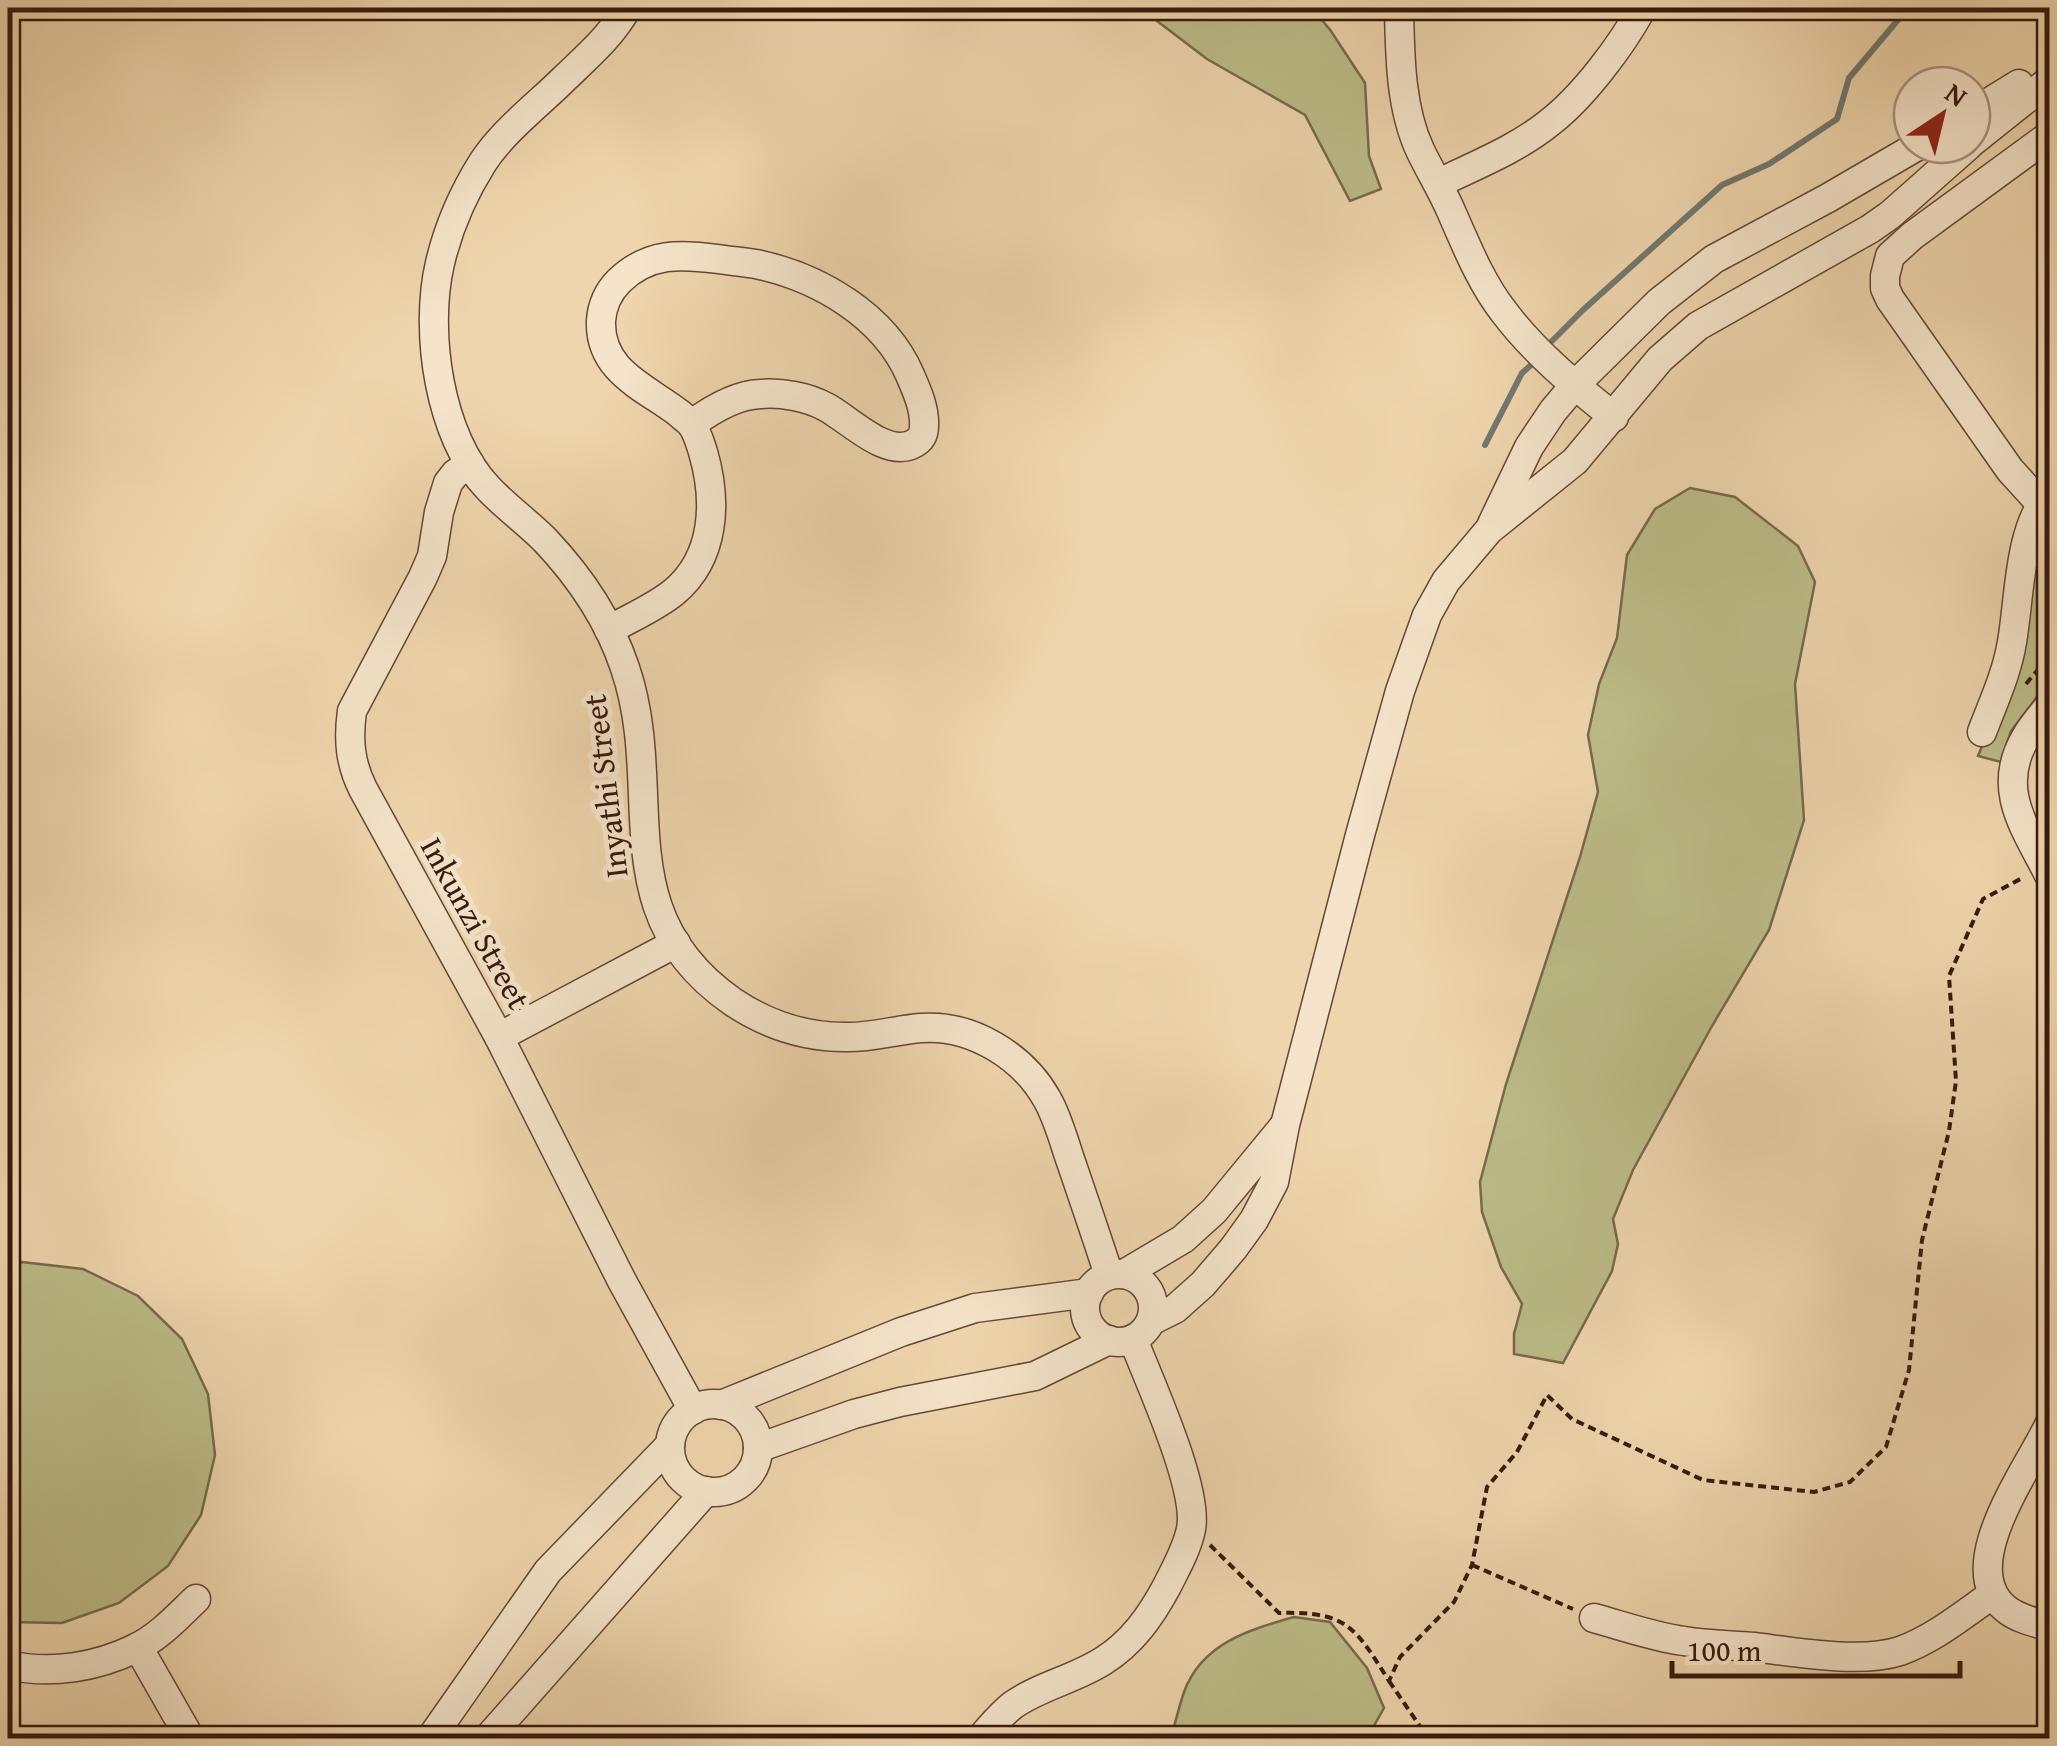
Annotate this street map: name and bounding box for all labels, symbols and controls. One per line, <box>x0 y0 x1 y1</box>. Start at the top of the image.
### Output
north arrow <box>1892 65 1992 165</box>
text: N <box>1937 72 1976 116</box>
street label: Inyathi Street <box>570 692 640 880</box>
street label: Inkunzi Street <box>409 828 543 1018</box>
scale bar <box>1672 1616 1960 1678</box>
text: 100 m <box>1687 1628 1762 1672</box>

